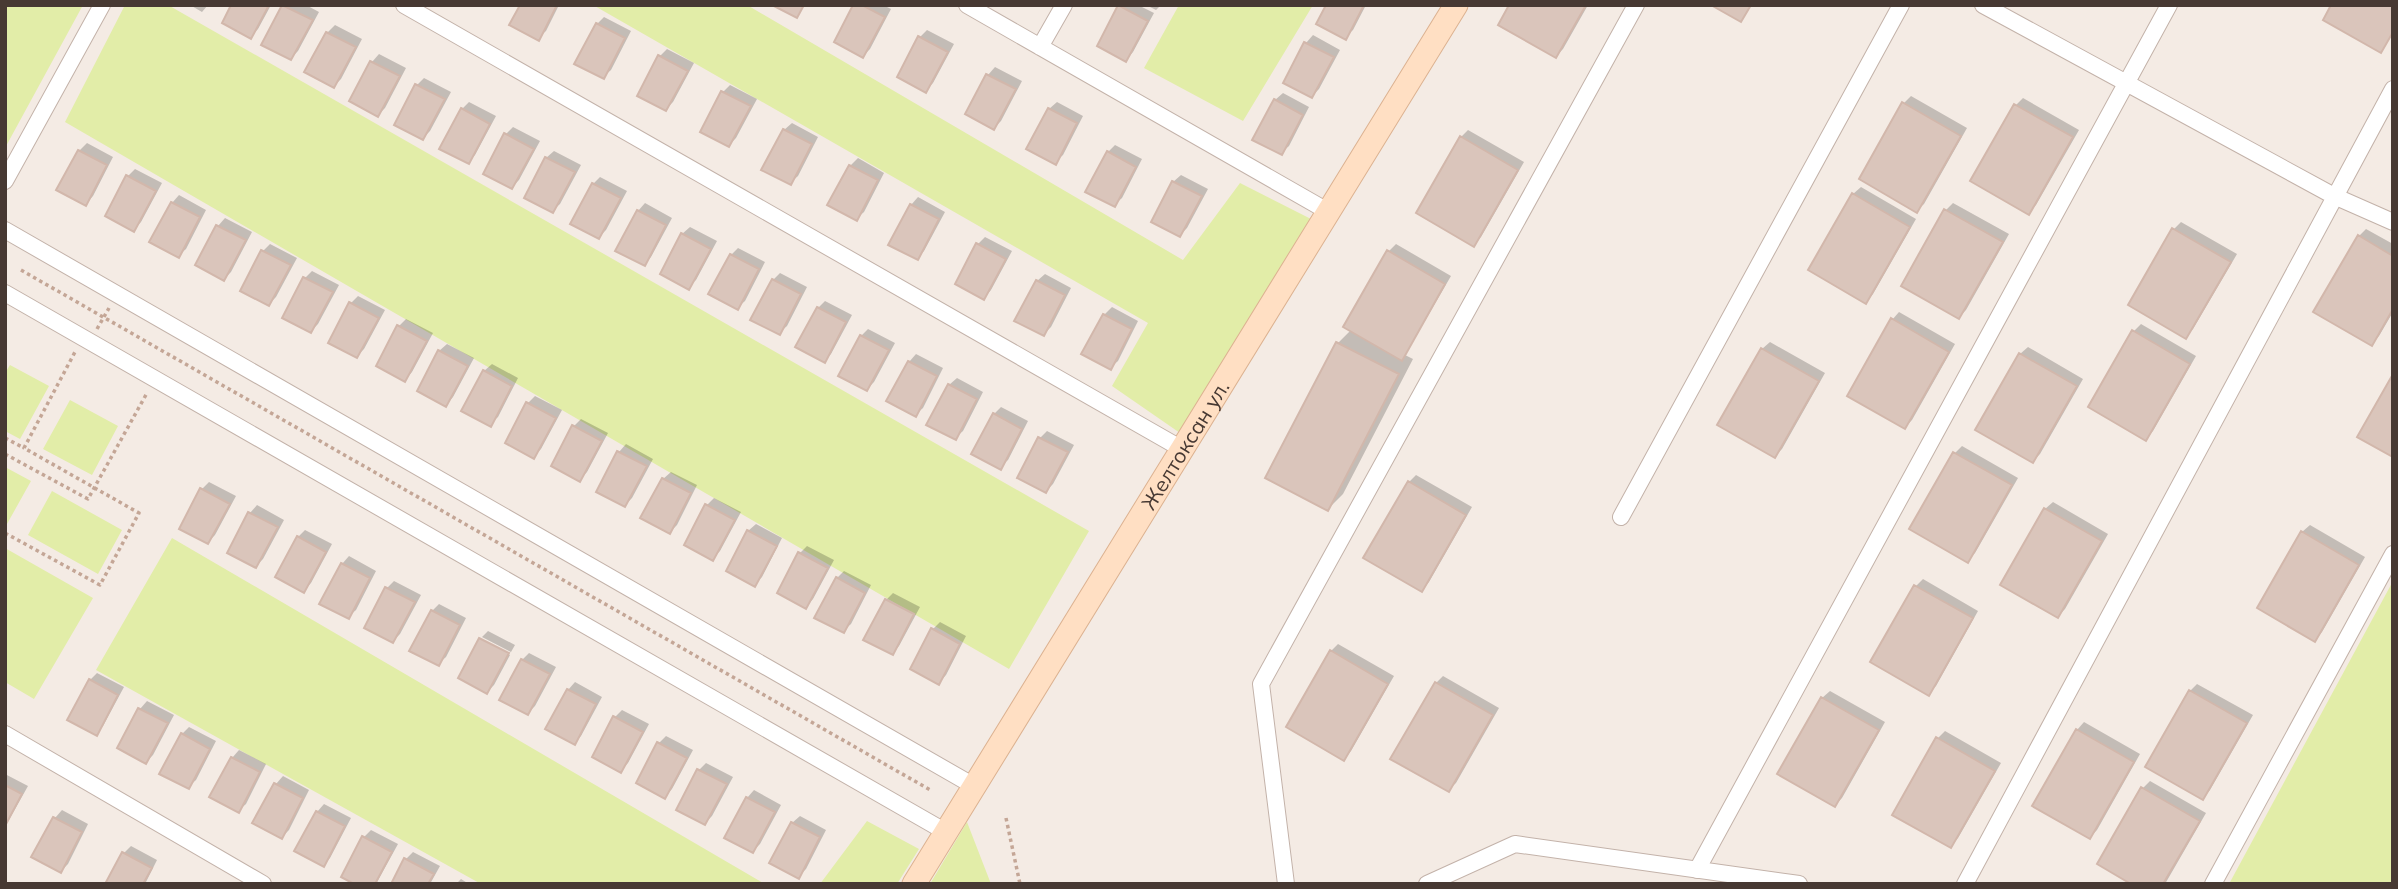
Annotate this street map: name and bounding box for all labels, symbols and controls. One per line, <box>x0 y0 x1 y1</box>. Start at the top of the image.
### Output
street label: Желтоксан ул. <box>1135 375 1235 514</box>

